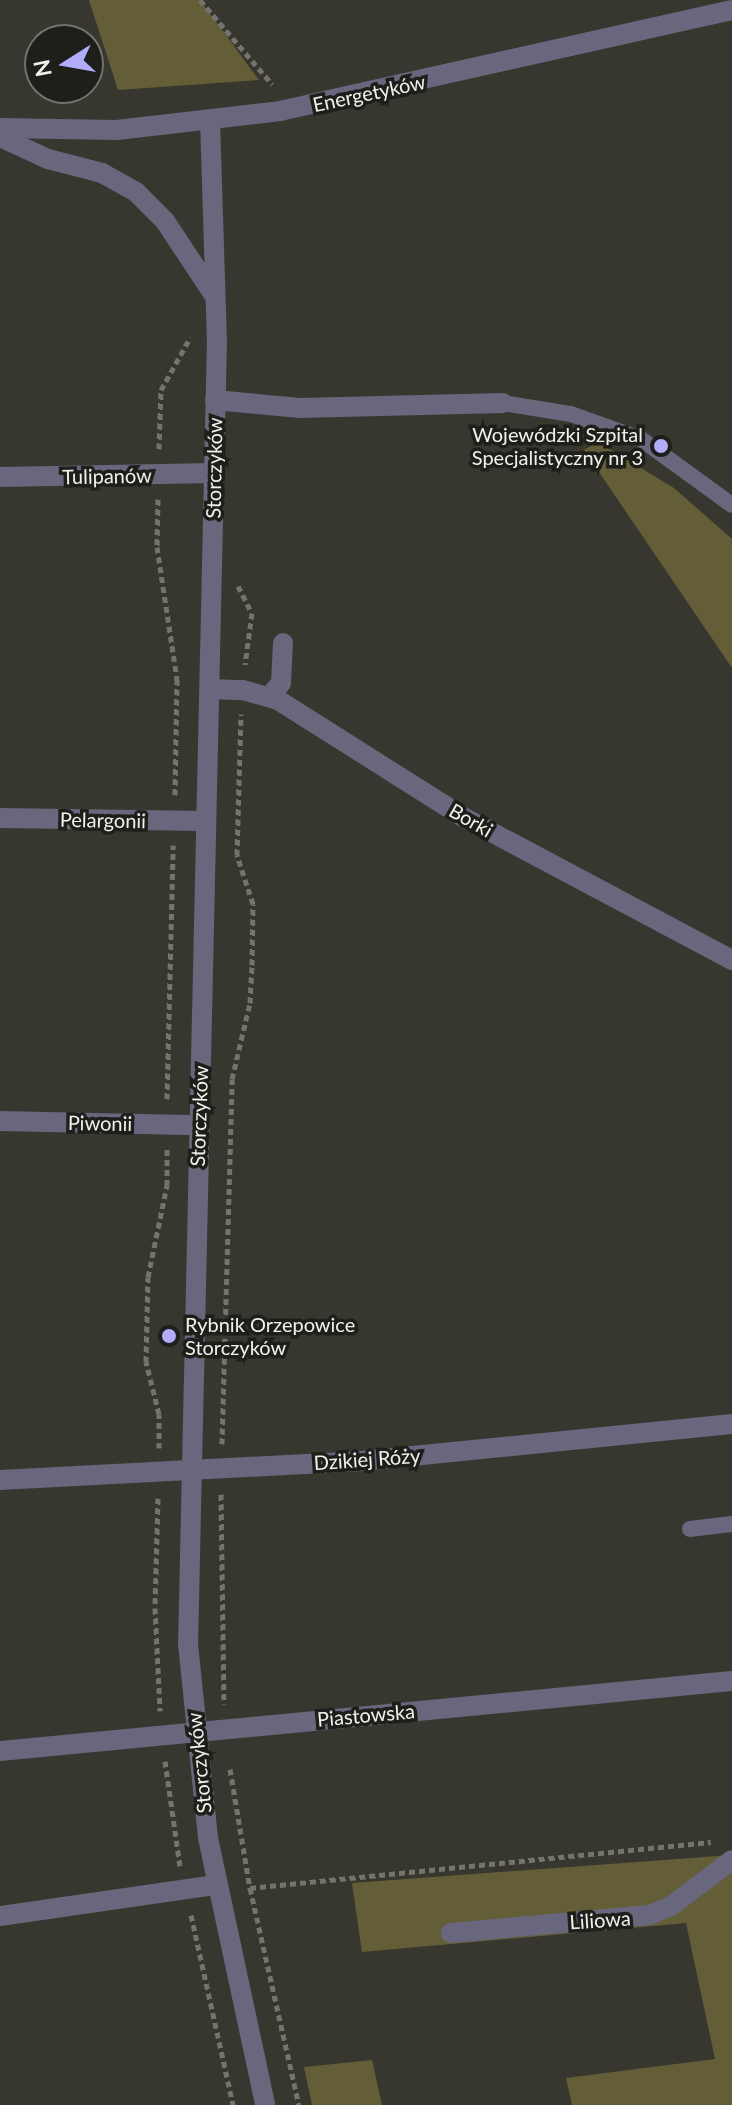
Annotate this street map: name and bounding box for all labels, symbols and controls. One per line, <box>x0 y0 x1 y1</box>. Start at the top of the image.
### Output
north arrow <box>24 24 104 104</box>
text: N <box>27 57 57 79</box>
street label: Energetyków <box>310 69 428 117</box>
street label: Storczyków <box>201 417 227 519</box>
place label: Wojewódzki Szpital Specjalistyczny nr 3 <box>471 422 643 469</box>
marker: Wojewódzki Szpital Specjalistyczny nr 3 <box>650 435 672 457</box>
street label: Tulipanów <box>62 463 152 489</box>
street label: Borki <box>445 798 497 842</box>
street label: Pelargonii <box>60 807 146 833</box>
street label: Storczyków <box>185 1065 213 1167</box>
street label: Piwonii <box>68 1110 132 1136</box>
place label: Rybnik Orzepowice Storczyków <box>185 1312 355 1359</box>
marker: Rybnik Orzepowice Storczyków <box>160 1327 178 1345</box>
street label: Dzikiej Róży <box>313 1443 421 1475</box>
street label: Piastowska <box>316 1699 416 1731</box>
street label: Storczyków <box>182 1711 216 1815</box>
street label: Liliowa <box>569 1906 631 1934</box>

